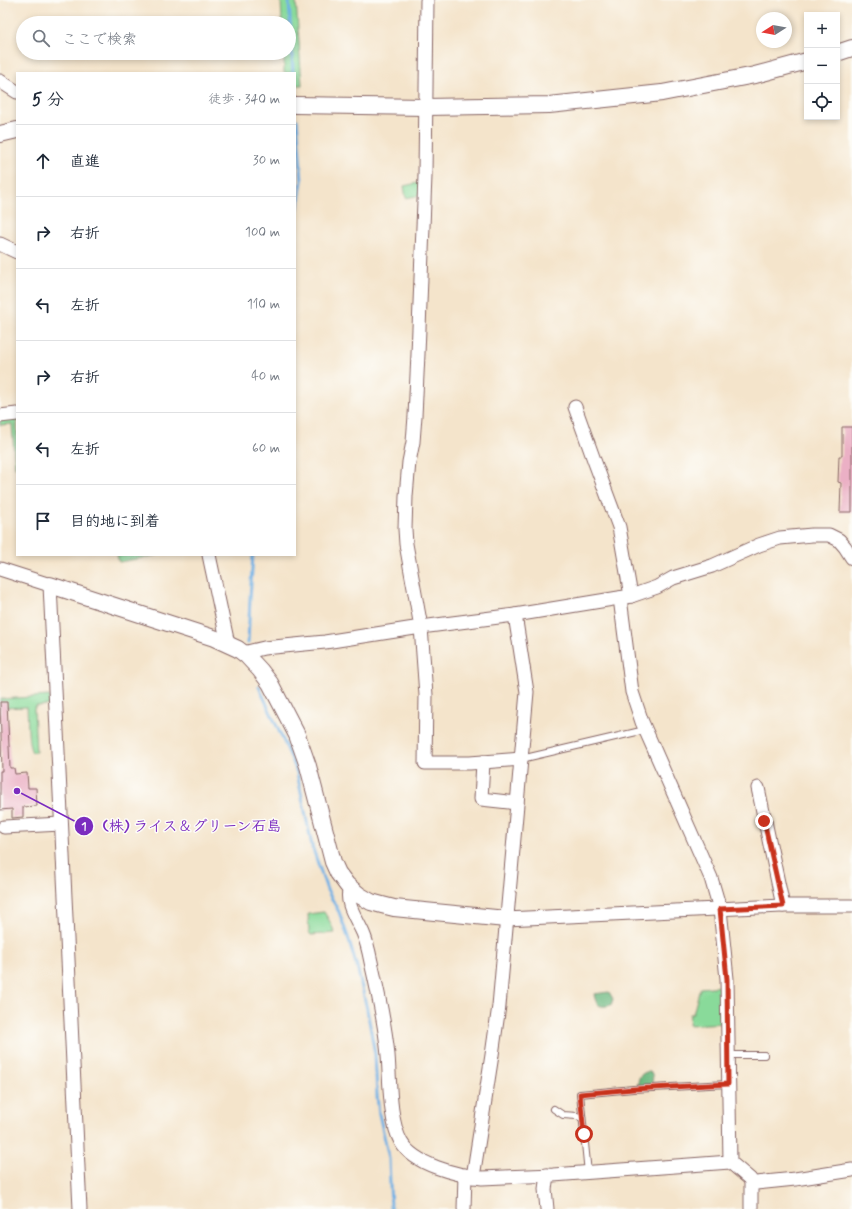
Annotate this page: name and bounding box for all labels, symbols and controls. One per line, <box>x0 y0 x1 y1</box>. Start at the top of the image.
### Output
north arrow <box>756 12 792 48</box>
map controls <box>804 12 840 120</box>
button: + <box>804 12 840 48</box>
search box <box>16 16 296 60</box>
icon: search <box>30 27 52 49</box>
text: ここで検索 <box>62 30 137 50</box>
button: − <box>804 48 840 84</box>
button: locate <box>804 84 840 120</box>
text: 5 分 <box>32 89 64 111</box>
text: 徒歩 · 340 m <box>209 91 280 108</box>
icon: ahead <box>32 150 54 172</box>
text: 直進 <box>70 152 100 172</box>
text: 30 m <box>253 152 280 169</box>
icon: right <box>32 222 54 244</box>
text: 右折 <box>70 224 100 244</box>
text: 100 m <box>245 224 280 241</box>
icon: left <box>32 294 54 316</box>
text: 左折 <box>70 296 100 316</box>
text: 110 m <box>247 296 280 313</box>
icon: right <box>32 366 54 388</box>
text: 右折 <box>70 368 100 388</box>
text: 40 m <box>251 368 280 385</box>
icon: left <box>32 438 54 460</box>
text: 左折 <box>70 440 100 460</box>
text: 60 m <box>252 440 280 457</box>
icon: arrive <box>32 510 54 532</box>
text: 目的地に到着 <box>70 512 160 532</box>
callout: (株) ライス＆グリーン石島 <box>74 812 291 839</box>
route end <box>755 812 773 830</box>
text: (株) ライス＆グリーン石島 <box>102 817 282 837</box>
text: 1 <box>81 819 87 835</box>
route start <box>575 1125 593 1143</box>

